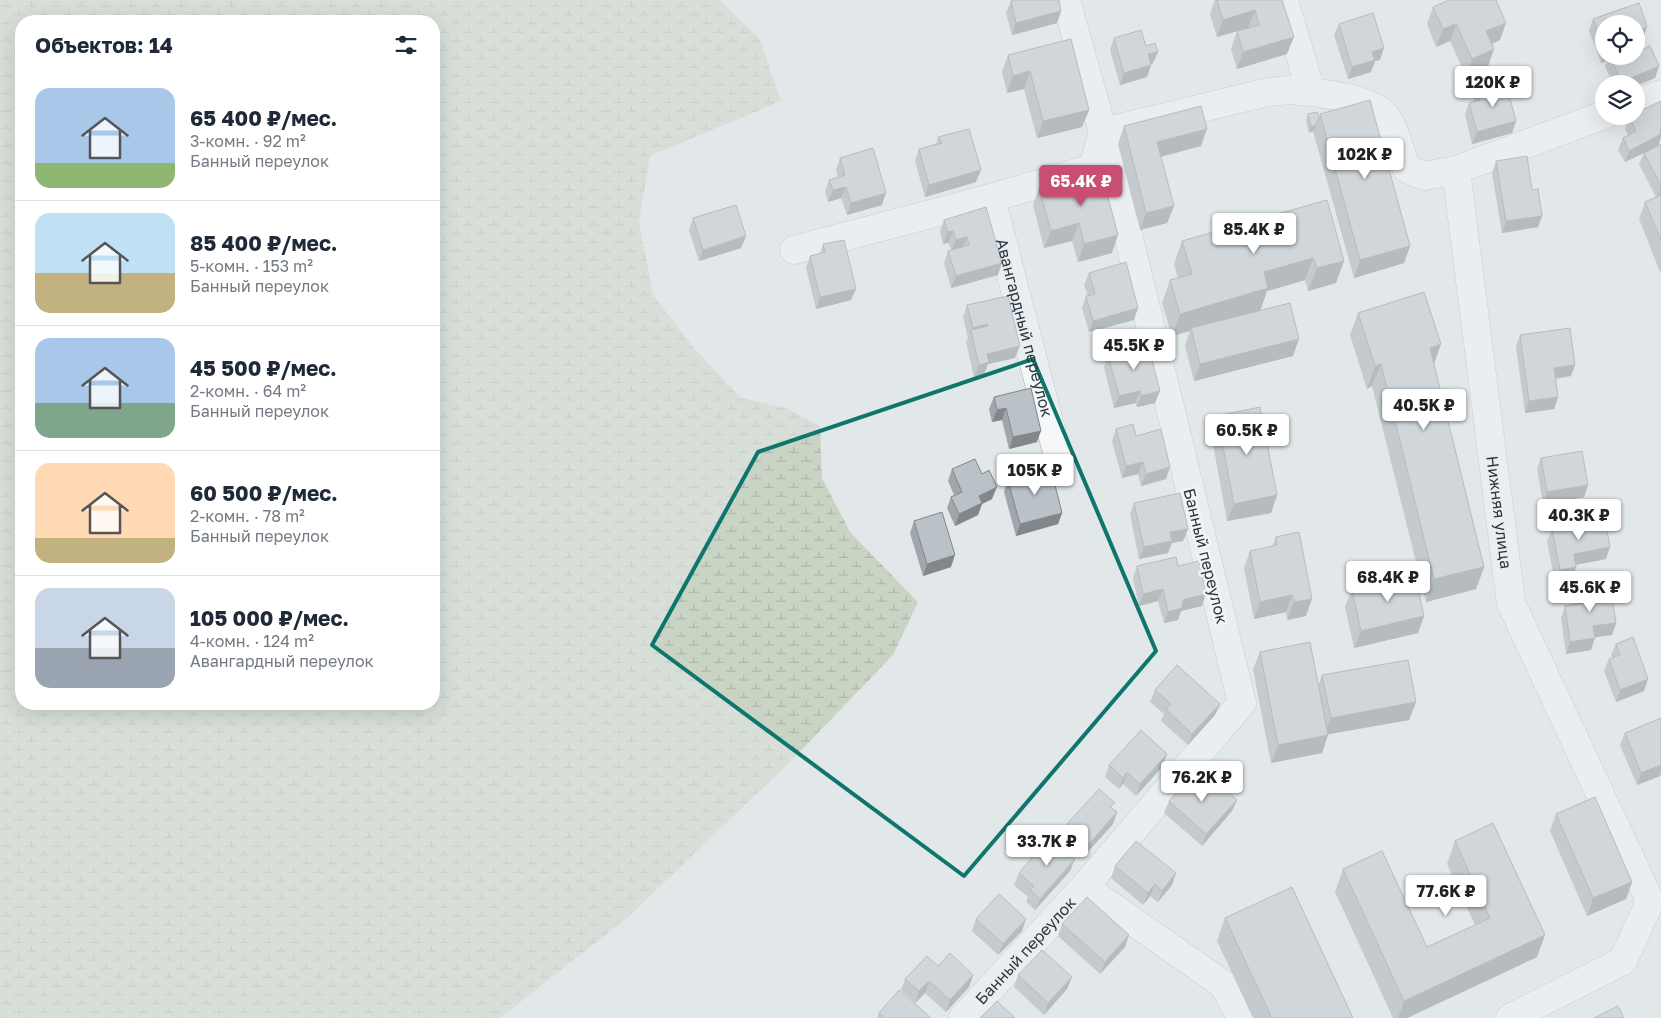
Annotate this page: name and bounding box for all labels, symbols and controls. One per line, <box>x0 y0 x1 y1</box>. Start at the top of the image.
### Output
map controls <box>1595 15 1645 125</box>
button: locate <box>1595 15 1645 65</box>
icon: filters <box>392 31 420 59</box>
text: Объектов: 14 <box>35 32 173 58</box>
pin: 120K ₽ <box>1452 66 1534 108</box>
text: 120K ₽ <box>1466 72 1520 92</box>
button: layers <box>1595 75 1645 125</box>
text: 65 400 ₽/мес. <box>190 105 337 131</box>
icon: home <box>75 108 135 168</box>
text: 3-комн. · 92 m² <box>190 131 306 151</box>
pin: 102K ₽ <box>1324 138 1406 180</box>
text: 102K ₽ <box>1338 144 1392 164</box>
text: Банный переулок <box>190 151 329 171</box>
pin: 65.4K ₽ <box>1035 164 1127 207</box>
text: 65.4K ₽ <box>1050 171 1112 191</box>
pin: 85.4K ₽ <box>1208 212 1300 255</box>
text: 85.4K ₽ <box>1223 219 1285 239</box>
text: 85 400 ₽/мес. <box>190 230 337 256</box>
icon: home <box>75 233 135 293</box>
street label: Авангардный переулок <box>992 236 1057 419</box>
text: 5-комн. · 153 m² <box>190 256 313 276</box>
text: Банный переулок <box>190 276 329 296</box>
pin: 45.5K ₽ <box>1088 328 1180 371</box>
text: 45.5K ₽ <box>1103 335 1165 355</box>
text: 45 500 ₽/мес. <box>190 355 337 381</box>
icon: home <box>75 358 135 418</box>
text: 2-комн. · 64 m² <box>190 381 306 401</box>
pin: 40.5K ₽ <box>1378 388 1470 431</box>
text: 40.5K ₽ <box>1393 395 1455 415</box>
text: Банный переулок <box>190 401 329 421</box>
pin: 60.5K ₽ <box>1201 414 1293 456</box>
text: 60.5K ₽ <box>1216 420 1278 440</box>
pin: 105K ₽ <box>994 454 1076 496</box>
street label: Нижняя улица <box>1482 455 1517 570</box>
text: 105K ₽ <box>1008 460 1062 480</box>
text: 60 500 ₽/мес. <box>190 480 338 506</box>
icon: home <box>75 483 135 543</box>
street label: Банный переулок <box>1179 486 1233 626</box>
pin: 40.3K ₽ <box>1533 498 1625 541</box>
text: 40.3K ₽ <box>1548 505 1610 525</box>
text: 2-комн. · 78 m² <box>190 506 305 526</box>
text: Банный переулок <box>190 526 329 546</box>
pin: 68.4K ₽ <box>1342 560 1434 603</box>
text: 68.4K ₽ <box>1357 567 1419 587</box>
pin: 45.6K ₽ <box>1544 570 1636 613</box>
text: 45.6K ₽ <box>1559 577 1621 597</box>
text: 105 000 ₽/мес. <box>190 605 349 631</box>
icon: home <box>75 608 135 668</box>
text: 4-комн. · 124 m² <box>190 631 314 651</box>
text: Авангардный переулок <box>190 651 374 671</box>
pin: 76.2K ₽ <box>1156 760 1248 803</box>
text: 76.2K ₽ <box>1172 767 1232 787</box>
pin: 33.7K ₽ <box>1001 824 1093 867</box>
text: 33.7K ₽ <box>1017 831 1077 851</box>
pin: 77.6K ₽ <box>1400 874 1492 917</box>
text: 77.6K ₽ <box>1416 881 1476 901</box>
street label: Банный переулок <box>971 892 1080 1008</box>

